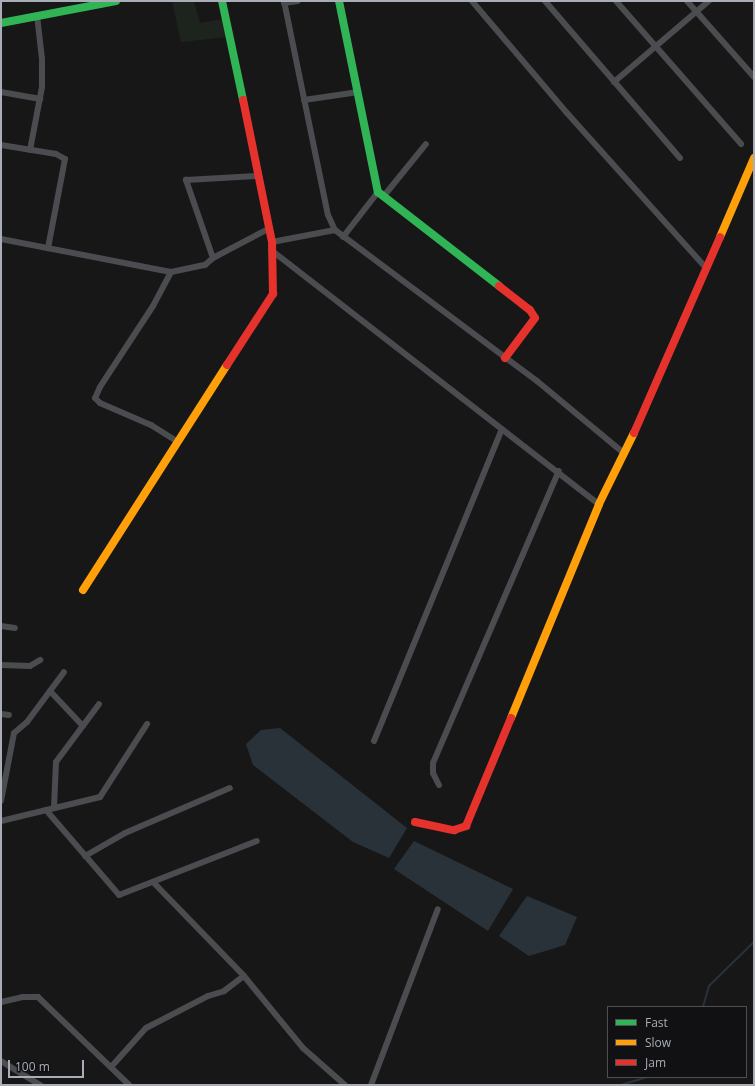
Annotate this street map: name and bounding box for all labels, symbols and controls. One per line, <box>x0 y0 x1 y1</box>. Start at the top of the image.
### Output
legend <box>607 1006 747 1078</box>
text: Fast <box>645 1014 668 1031</box>
text: Slow <box>645 1034 671 1051</box>
scale bar <box>10 1052 86 1078</box>
text: Jam <box>645 1054 666 1071</box>
text: 100 m <box>15 1058 50 1075</box>

